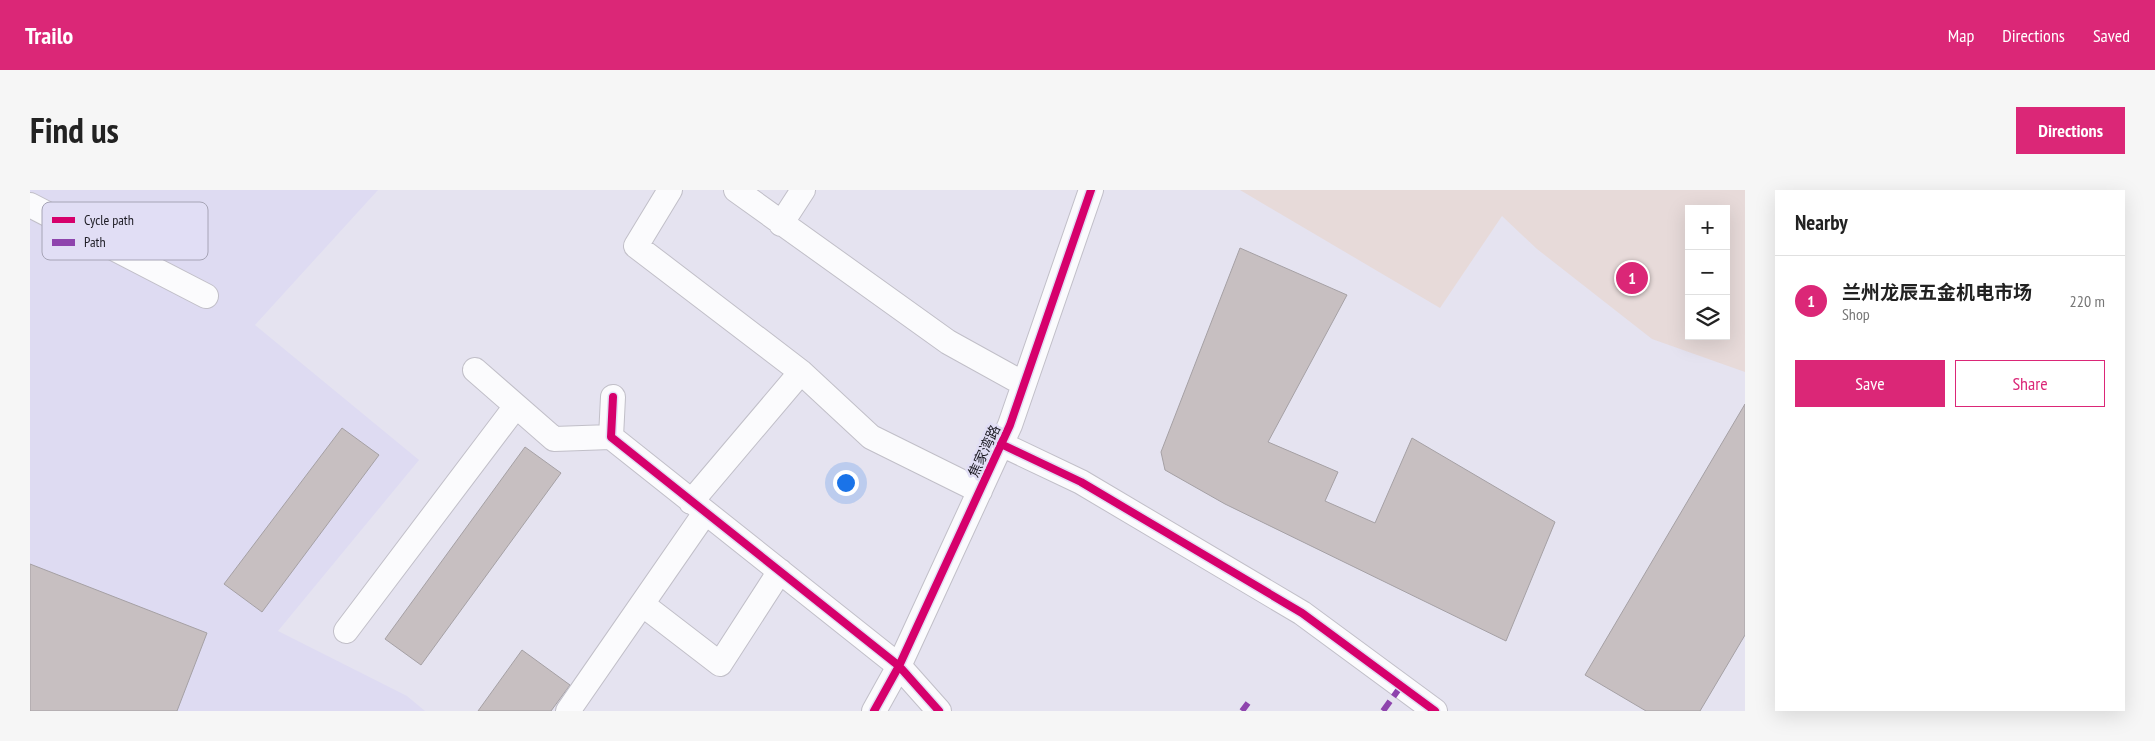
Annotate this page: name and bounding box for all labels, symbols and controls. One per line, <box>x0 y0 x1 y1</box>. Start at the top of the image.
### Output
text: Trailo <box>25 20 73 51</box>
text: Map <box>1948 24 1974 47</box>
text: Directions <box>2002 24 2065 47</box>
text: Saved <box>2093 24 2130 47</box>
text: Find us <box>30 107 119 153</box>
button: Directions <box>2016 107 2125 154</box>
legend <box>42 202 208 260</box>
map controls <box>1685 205 1730 340</box>
button: + <box>1685 205 1730 250</box>
text: Nearby <box>1795 209 1848 236</box>
text: Cycle path <box>84 211 134 229</box>
text: Path <box>84 233 106 251</box>
button: − <box>1685 250 1730 295</box>
pin: 1 <box>1616 259 1648 297</box>
text: 兰州龙辰五金机电市场 <box>1842 280 2032 304</box>
text: 1 <box>1807 291 1815 311</box>
text: 220 m <box>2070 291 2105 311</box>
button: layers <box>1685 295 1730 340</box>
text: Shop <box>1842 304 1870 324</box>
button: Save <box>1795 360 1945 407</box>
button: Share <box>1955 360 2105 407</box>
street label: 焦家湾路 <box>964 422 1004 480</box>
your location <box>833 470 859 496</box>

